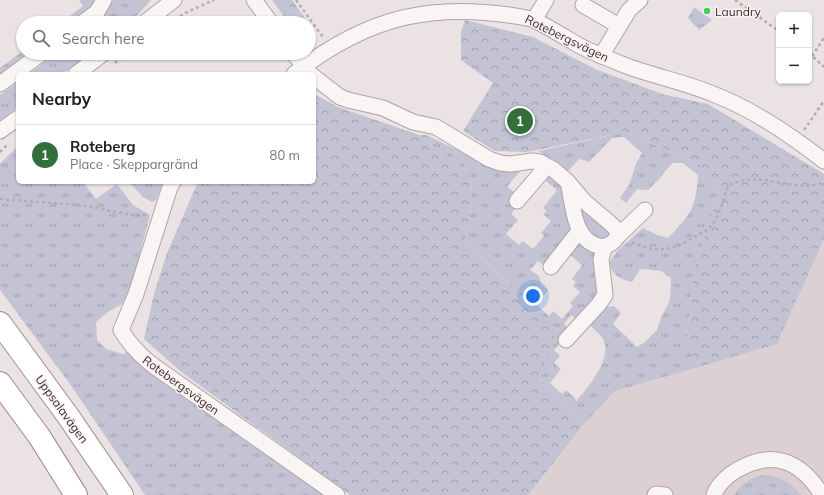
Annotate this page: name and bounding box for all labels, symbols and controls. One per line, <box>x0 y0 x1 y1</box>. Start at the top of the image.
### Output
place label: Laundry <box>715 4 762 19</box>
marker: Laundry <box>702 6 712 16</box>
street label: Rotebergsvägen <box>523 11 611 65</box>
map controls <box>776 12 812 84</box>
button: + <box>776 12 812 48</box>
search box <box>16 16 316 60</box>
icon: search <box>30 27 52 49</box>
text: Search here <box>62 29 144 48</box>
button: − <box>776 48 812 84</box>
text: Nearby <box>32 88 91 109</box>
pin: 1 <box>507 106 533 136</box>
text: Roteberg <box>70 137 136 156</box>
text: 1 <box>41 147 49 163</box>
text: 80 m <box>270 147 300 163</box>
text: Place · Skeppargränd <box>70 156 198 172</box>
your location <box>523 286 543 306</box>
street label: Rotebergsvägen <box>140 352 222 418</box>
street label: Uppsalavägen <box>32 372 92 446</box>

